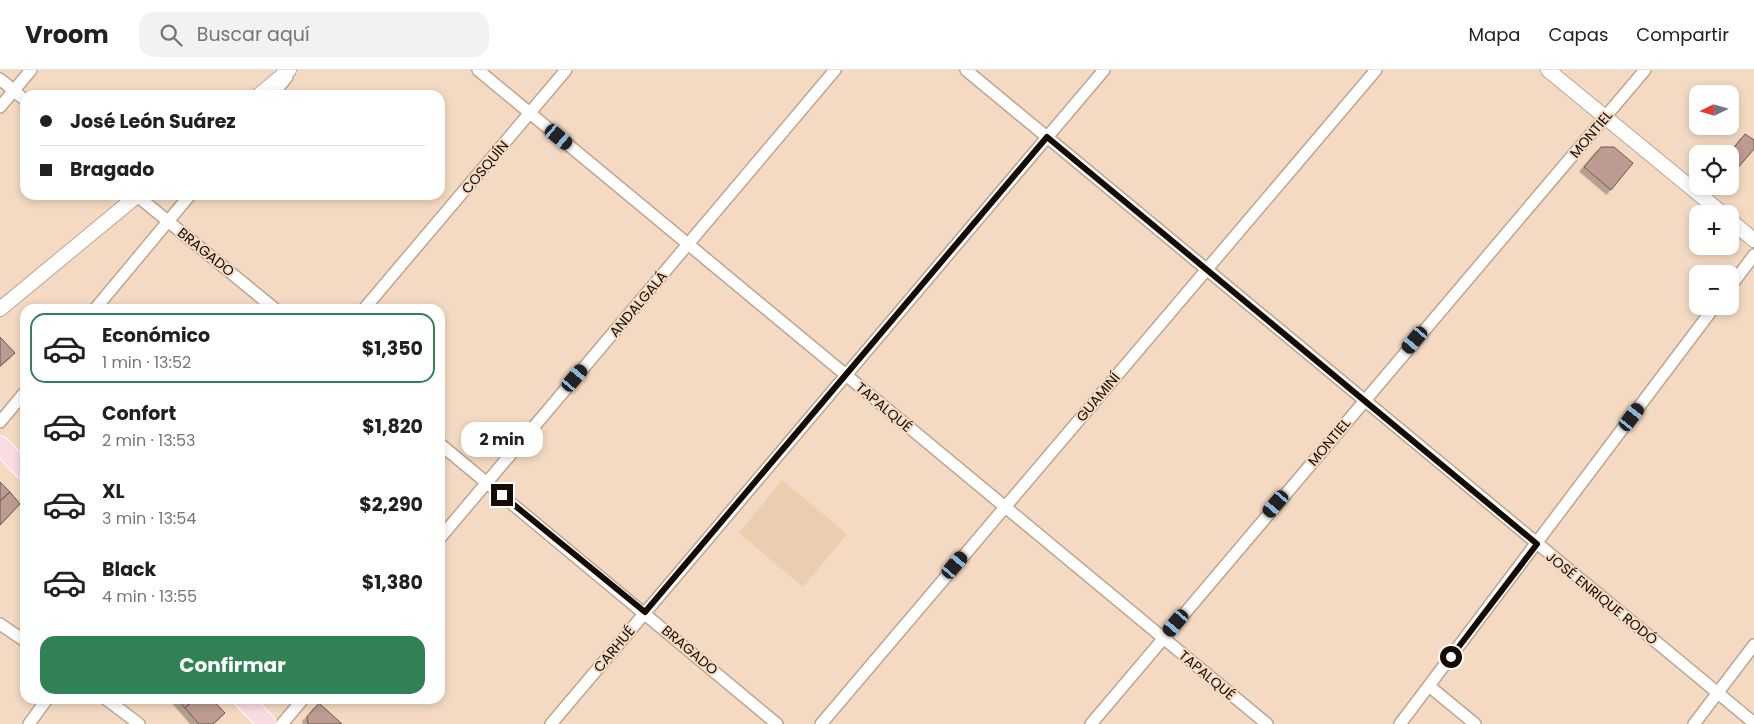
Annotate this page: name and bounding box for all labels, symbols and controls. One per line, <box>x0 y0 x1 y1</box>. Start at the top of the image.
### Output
search box <box>139 12 489 57</box>
text: Vroom <box>25 18 109 51</box>
icon: search <box>157 21 185 49</box>
text: Buscar aquí <box>197 21 310 48</box>
text: Mapa <box>1468 22 1521 47</box>
text: Capas <box>1549 22 1608 47</box>
text: Compartir <box>1636 22 1729 47</box>
north arrow <box>1689 85 1739 135</box>
map controls <box>1689 85 1739 315</box>
street label: MONTIEL <box>1565 106 1617 162</box>
text: José León Suárez <box>70 108 236 135</box>
car <box>542 122 575 152</box>
street label: COSQUÍN <box>457 136 513 198</box>
button: locate <box>1689 145 1739 195</box>
text: Bragado <box>70 156 154 183</box>
button: + <box>1689 205 1739 255</box>
street label: BRAGADO <box>173 223 239 281</box>
button: − <box>1689 265 1739 315</box>
street label: ANDALGALÁ <box>604 267 672 341</box>
text: Económico <box>102 322 210 349</box>
car <box>1399 324 1430 356</box>
icon: car <box>42 326 87 371</box>
text: $1,350 <box>362 335 423 362</box>
text: 1 min · 13:52 <box>102 351 191 374</box>
car <box>559 362 590 394</box>
street label: GUAMINÍ <box>1072 368 1125 426</box>
street label: TAPALQUÉ <box>851 377 917 437</box>
text: Confort <box>102 400 176 427</box>
car <box>1616 401 1647 433</box>
icon: car <box>42 404 87 449</box>
text: $1,820 <box>362 413 423 440</box>
street label: MONTIEL <box>1303 414 1355 470</box>
callout: 2 min <box>461 422 543 458</box>
text: 2 min <box>480 428 524 451</box>
text: 2 min · 13:53 <box>102 429 196 452</box>
text: XL <box>102 478 125 505</box>
icon: car <box>42 482 87 527</box>
route end <box>491 484 513 506</box>
car <box>1260 488 1291 520</box>
text: $2,290 <box>359 491 423 518</box>
text: 3 min · 13:54 <box>102 507 196 530</box>
street label: JOSÉ ENRIQUE RODÓ <box>1542 547 1662 649</box>
car <box>939 549 970 581</box>
text: Black <box>102 556 156 583</box>
icon: car <box>42 560 87 605</box>
text: $1,380 <box>362 569 423 596</box>
text: 4 min · 13:55 <box>102 585 197 608</box>
car <box>1160 607 1191 639</box>
street label: CARHUÉ <box>589 621 639 677</box>
street label: BRAGADO <box>658 621 722 679</box>
button: Confirmar <box>40 636 425 694</box>
street label: TAPALQUÉ <box>1174 645 1240 705</box>
route start <box>1440 646 1462 668</box>

